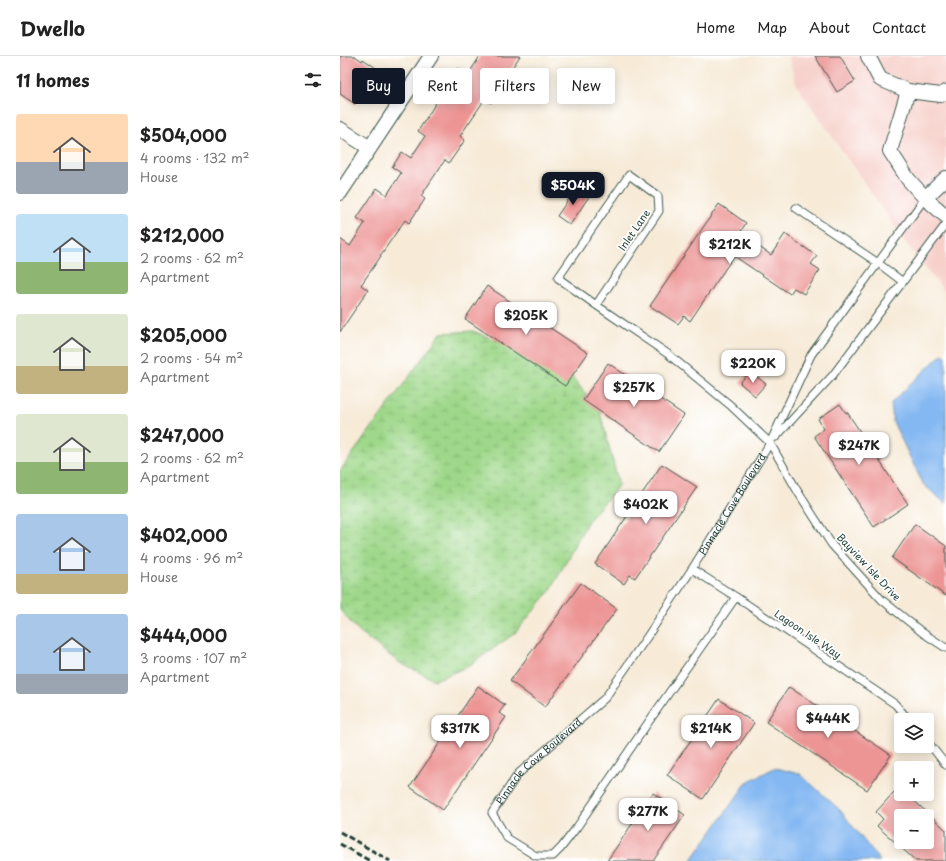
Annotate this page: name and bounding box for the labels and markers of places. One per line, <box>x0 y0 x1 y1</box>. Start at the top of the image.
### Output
pin: $504K <box>545 172 601 206</box>
pin: $212K <box>702 231 758 265</box>
pin: $205K <box>498 302 554 336</box>
pin: $220K <box>725 350 781 384</box>
pin: $257K <box>606 374 662 408</box>
pin: $247K <box>831 432 887 466</box>
pin: $402K <box>618 491 674 525</box>
pin: $444K <box>800 705 856 739</box>
pin: $317K <box>432 715 488 749</box>
pin: $214K <box>683 715 739 749</box>
pin: $277K <box>620 798 676 832</box>

